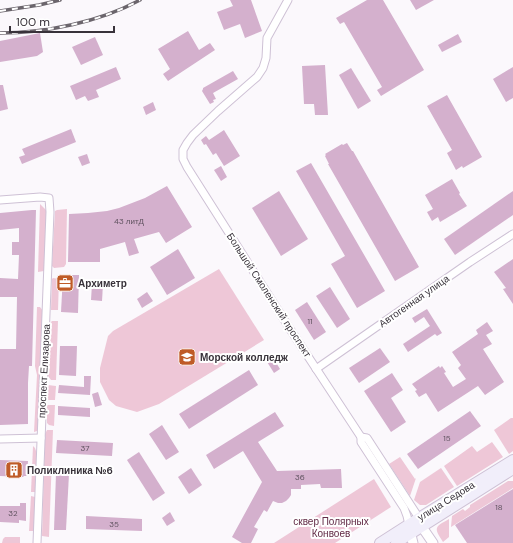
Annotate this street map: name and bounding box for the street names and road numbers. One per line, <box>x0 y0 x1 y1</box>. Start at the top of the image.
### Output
street label: Большой Смоленский проспект <box>224 230 314 360</box>
street label: Автогенная улица <box>376 272 452 330</box>
street label: проспект Елизарова <box>35 323 53 418</box>
street label: улица Седова <box>415 478 477 524</box>

